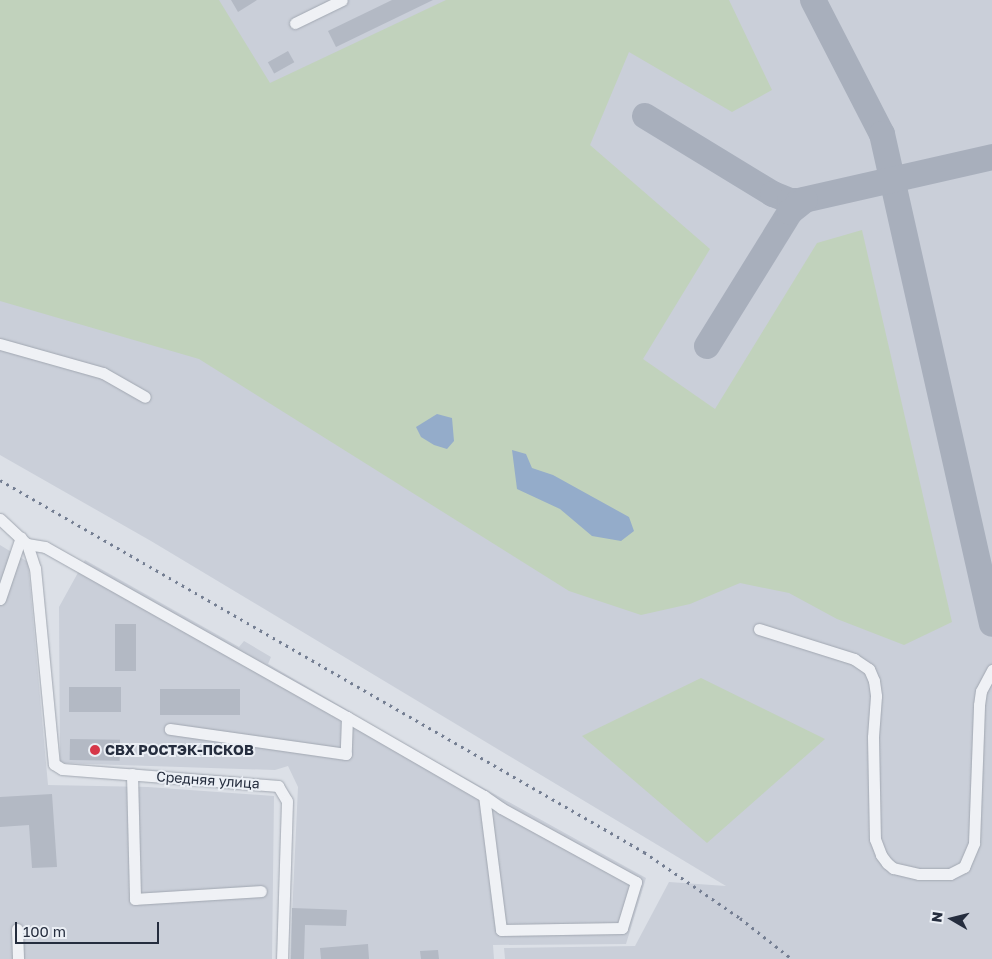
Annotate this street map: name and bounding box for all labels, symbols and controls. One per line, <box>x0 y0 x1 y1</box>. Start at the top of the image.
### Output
place label: СВХ РОСТЭК-ПСКОВ <box>105 742 254 758</box>
marker: СВХ РОСТЭК-ПСКОВ <box>89 744 101 756</box>
street label: Средняя улица <box>156 768 260 792</box>
north arrow <box>927 894 977 944</box>
text: N <box>927 910 946 923</box>
scale bar <box>18 912 161 944</box>
text: 100 m <box>23 922 66 940</box>

